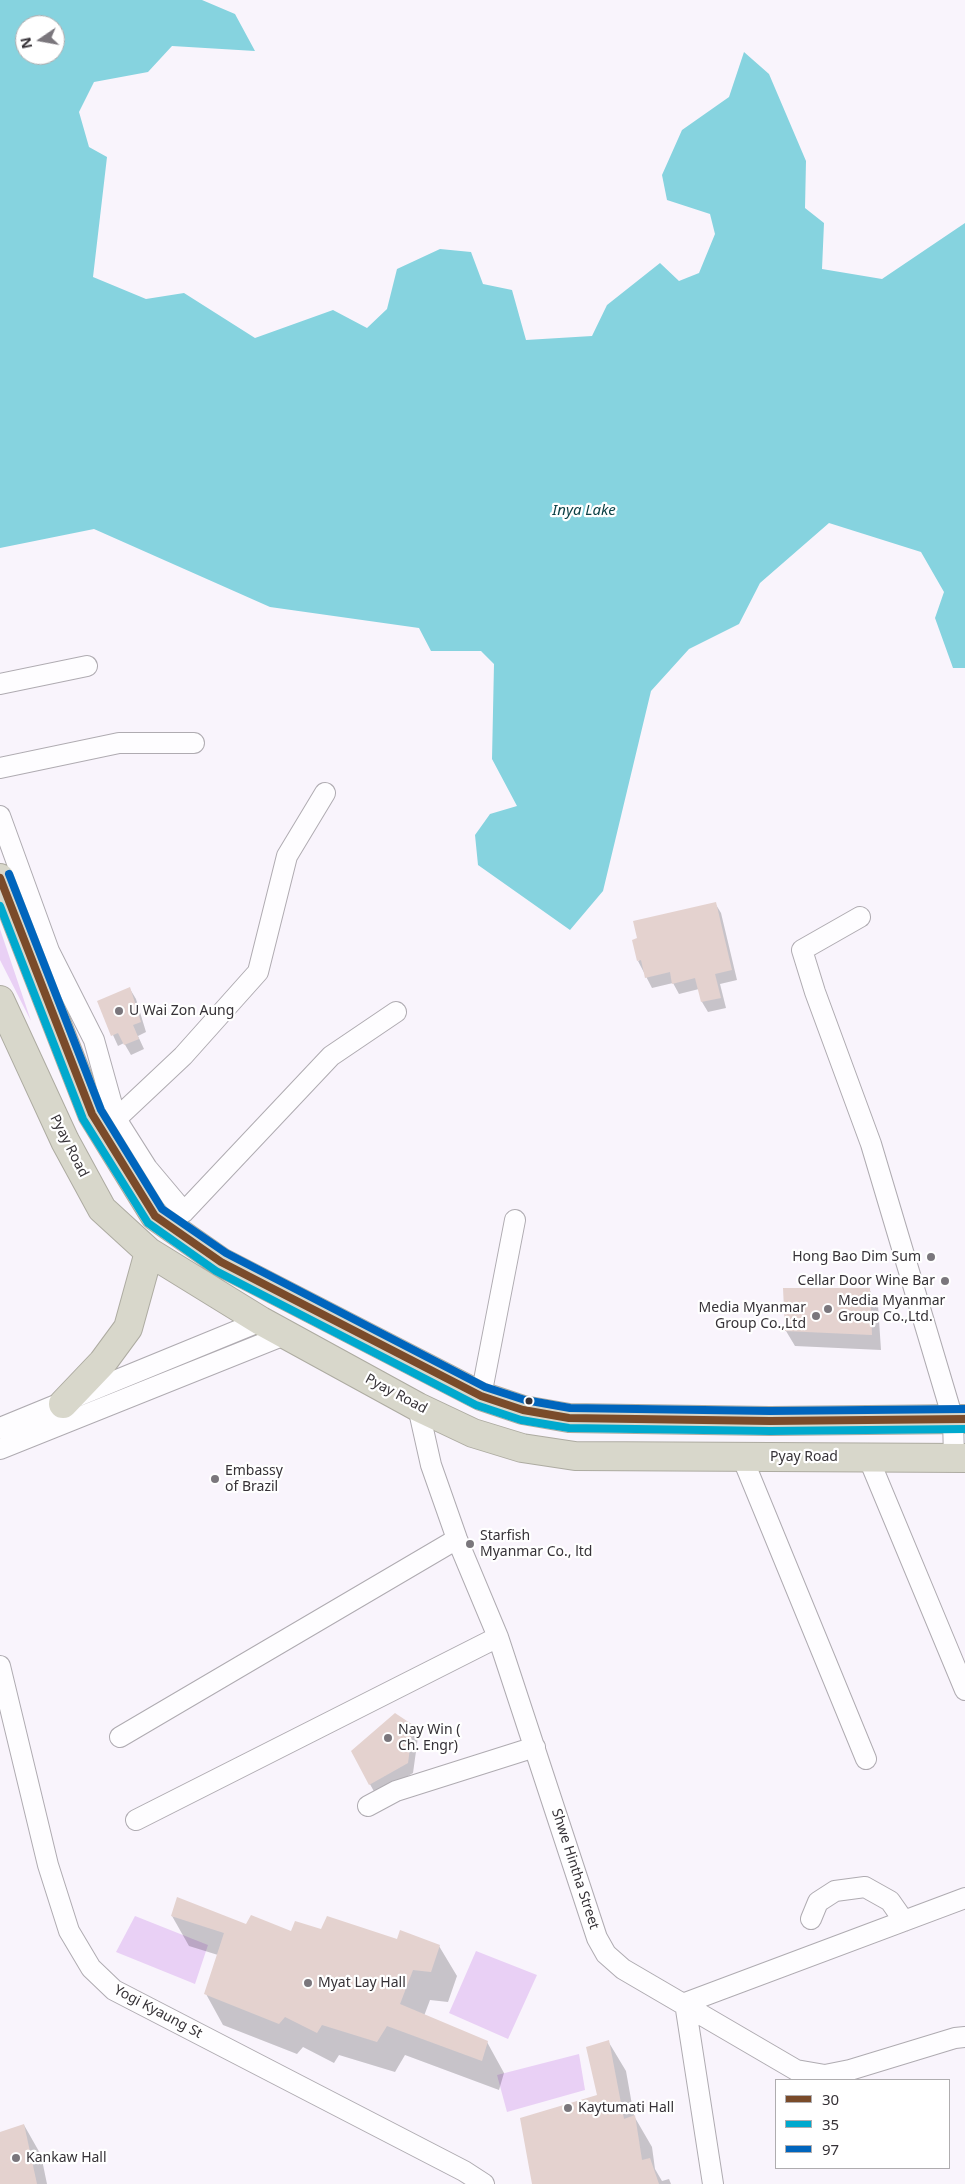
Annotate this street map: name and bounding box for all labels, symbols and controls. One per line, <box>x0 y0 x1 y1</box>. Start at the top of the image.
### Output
north arrow <box>15 15 65 65</box>
text: N <box>15 35 36 51</box>
water label: Inya Lake <box>552 502 616 520</box>
place label: U Wai Zon Aung <box>129 1003 234 1019</box>
marker: U Wai Zon Aung <box>113 1005 125 1017</box>
street label: Pyay Road <box>46 1112 92 1180</box>
place label: Hong Bao Dim Sum <box>792 1249 921 1265</box>
marker: Hong Bao Dim Sum <box>925 1251 937 1263</box>
place label: Cellar Door Wine Bar <box>798 1273 935 1289</box>
marker: Cellar Door Wine Bar <box>939 1275 951 1287</box>
place label: Media Myanmar Group Co.,Ltd. <box>838 1293 945 1325</box>
place label: Media Myanmar Group Co.,Ltd <box>699 1300 806 1332</box>
marker: Media Myanmar Group Co.,Ltd. <box>822 1303 834 1315</box>
marker: Media Myanmar Group Co.,Ltd <box>810 1310 822 1322</box>
street label: Pyay Road <box>362 1371 430 1417</box>
unlabelled marker <box>524 1396 534 1406</box>
street label: Pyay Road <box>770 1449 838 1465</box>
place label: Embassy of Brazil <box>225 1463 283 1495</box>
marker: Embassy of Brazil <box>209 1473 221 1485</box>
place label: Starfish Myanmar Co., ltd <box>480 1528 592 1560</box>
marker: Starfish Myanmar Co., ltd <box>464 1538 476 1550</box>
place label: Nay Win ( Ch. Engr) <box>398 1722 460 1754</box>
marker: Nay Win ( Ch. Engr) <box>382 1732 394 1744</box>
street label: Shwe Hintha Street <box>548 1807 602 1931</box>
place label: Myat Lay Hall <box>318 1975 406 1991</box>
marker: Myat Lay Hall <box>302 1977 314 1989</box>
street label: Yogi Kyaung St <box>111 1982 205 2042</box>
legend <box>775 2079 950 2169</box>
text: 30 <box>822 2089 839 2109</box>
place label: Kaytumati Hall <box>578 2100 674 2116</box>
marker: Kaytumati Hall <box>562 2102 574 2114</box>
text: 35 <box>822 2114 839 2134</box>
text: 97 <box>822 2139 839 2159</box>
place label: Kankaw Hall <box>26 2150 107 2166</box>
marker: Kankaw Hall <box>10 2152 22 2164</box>

